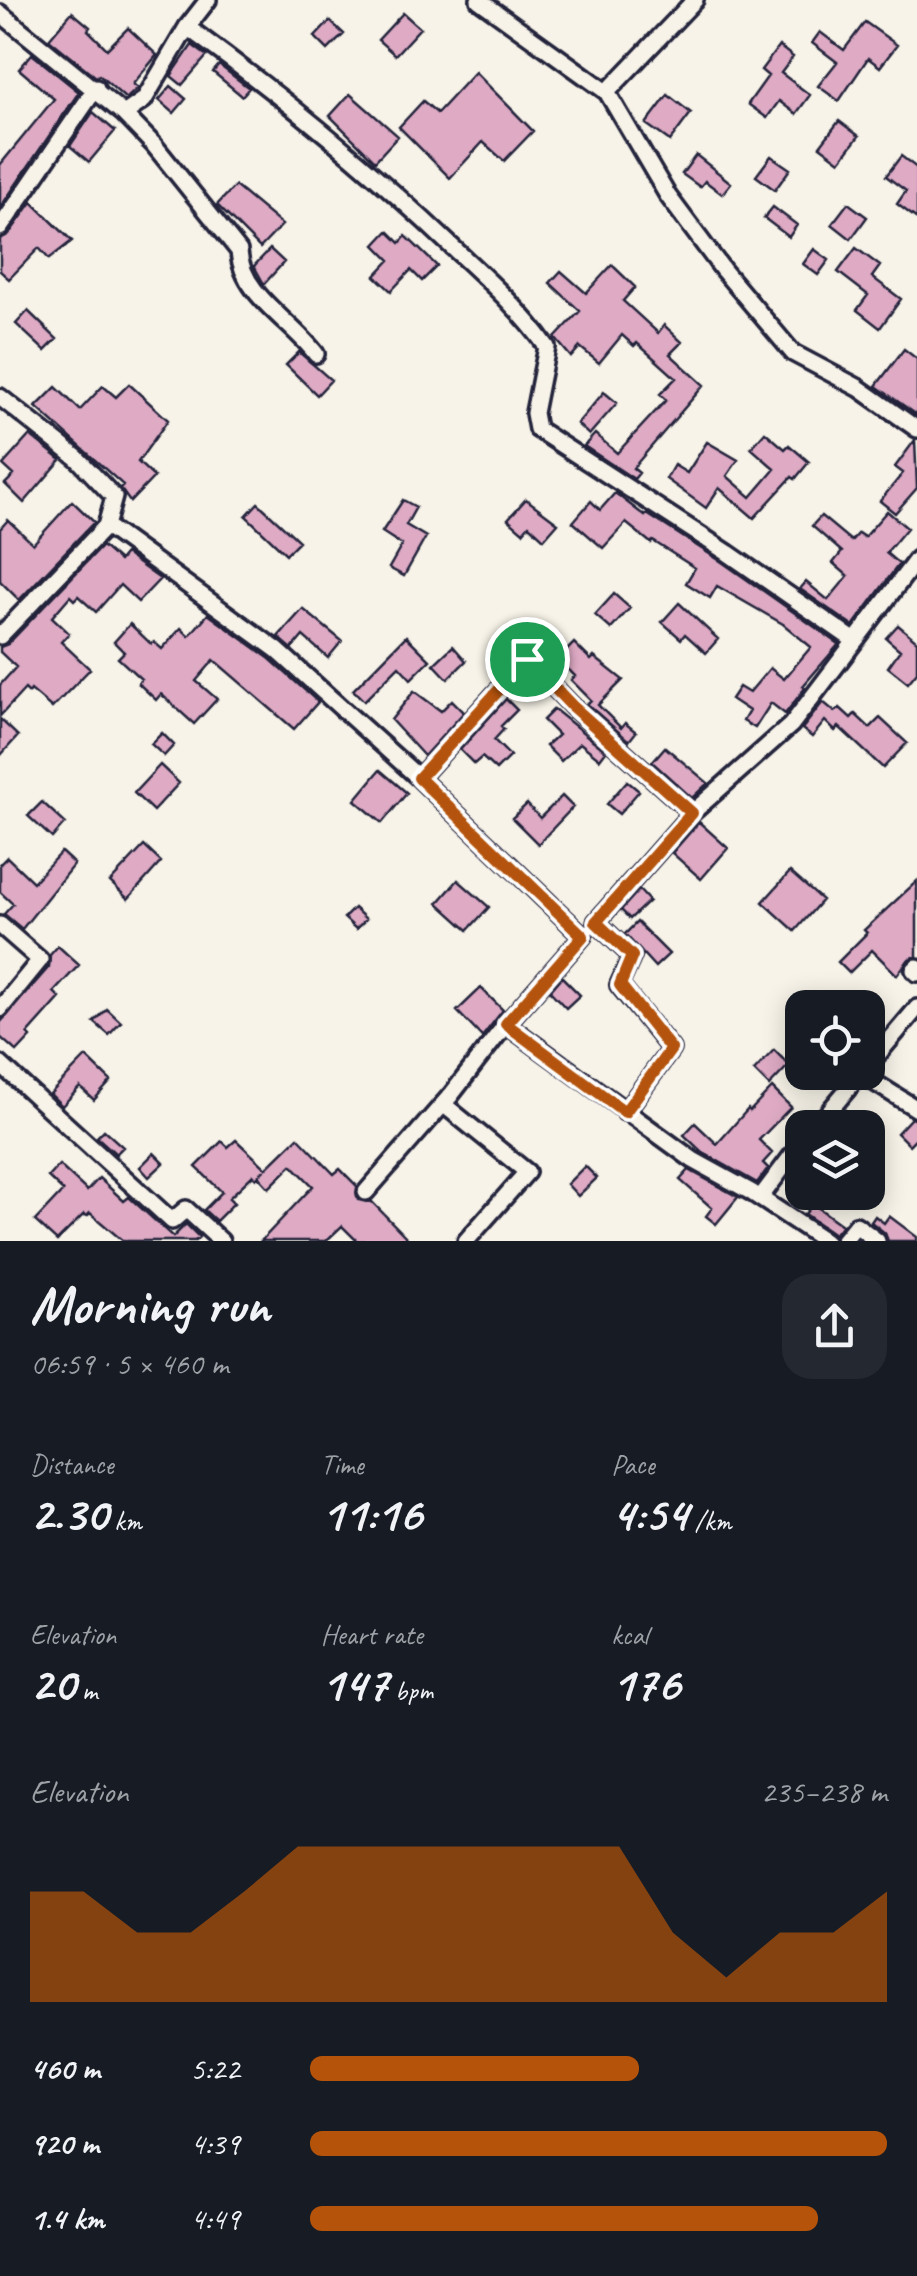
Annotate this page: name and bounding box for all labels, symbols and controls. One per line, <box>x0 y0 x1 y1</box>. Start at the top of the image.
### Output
pin <box>485 617 570 702</box>
icon: arrive <box>500 632 555 687</box>
map controls <box>785 990 885 1210</box>
button: locate <box>785 990 885 1090</box>
button: layers <box>785 1110 885 1210</box>
text: Morning run <box>30 1270 270 1340</box>
button: share <box>782 1274 887 1379</box>
text: 06:59 · 5 × 460 m <box>30 1343 228 1384</box>
text: Distance <box>30 1447 114 1482</box>
text: Time <box>321 1447 364 1482</box>
text: Pace <box>611 1447 654 1482</box>
text: 2.30 <box>30 1482 107 1545</box>
text: 11:16 <box>321 1482 422 1545</box>
text: 4:54 <box>611 1482 688 1545</box>
text: km <box>107 1503 142 1538</box>
text: /km <box>688 1503 731 1538</box>
text: Elevation <box>30 1617 116 1652</box>
text: Heart rate <box>321 1617 423 1652</box>
text: kcal <box>611 1617 648 1652</box>
text: 20 <box>30 1652 75 1715</box>
text: 147 <box>321 1652 388 1715</box>
text: 176 <box>611 1652 680 1715</box>
text: m <box>75 1673 97 1708</box>
text: bpm <box>388 1673 433 1708</box>
text: Elevation <box>30 1771 128 1812</box>
text: 235–238 m <box>761 1771 887 1812</box>
text: 460 m <box>30 2048 100 2089</box>
text: 5:22 <box>190 2048 240 2089</box>
text: 920 m <box>30 2123 99 2164</box>
text: 4:39 <box>190 2123 240 2164</box>
text: 1.4 km <box>30 2198 104 2239</box>
text: 4:49 <box>190 2198 240 2239</box>

